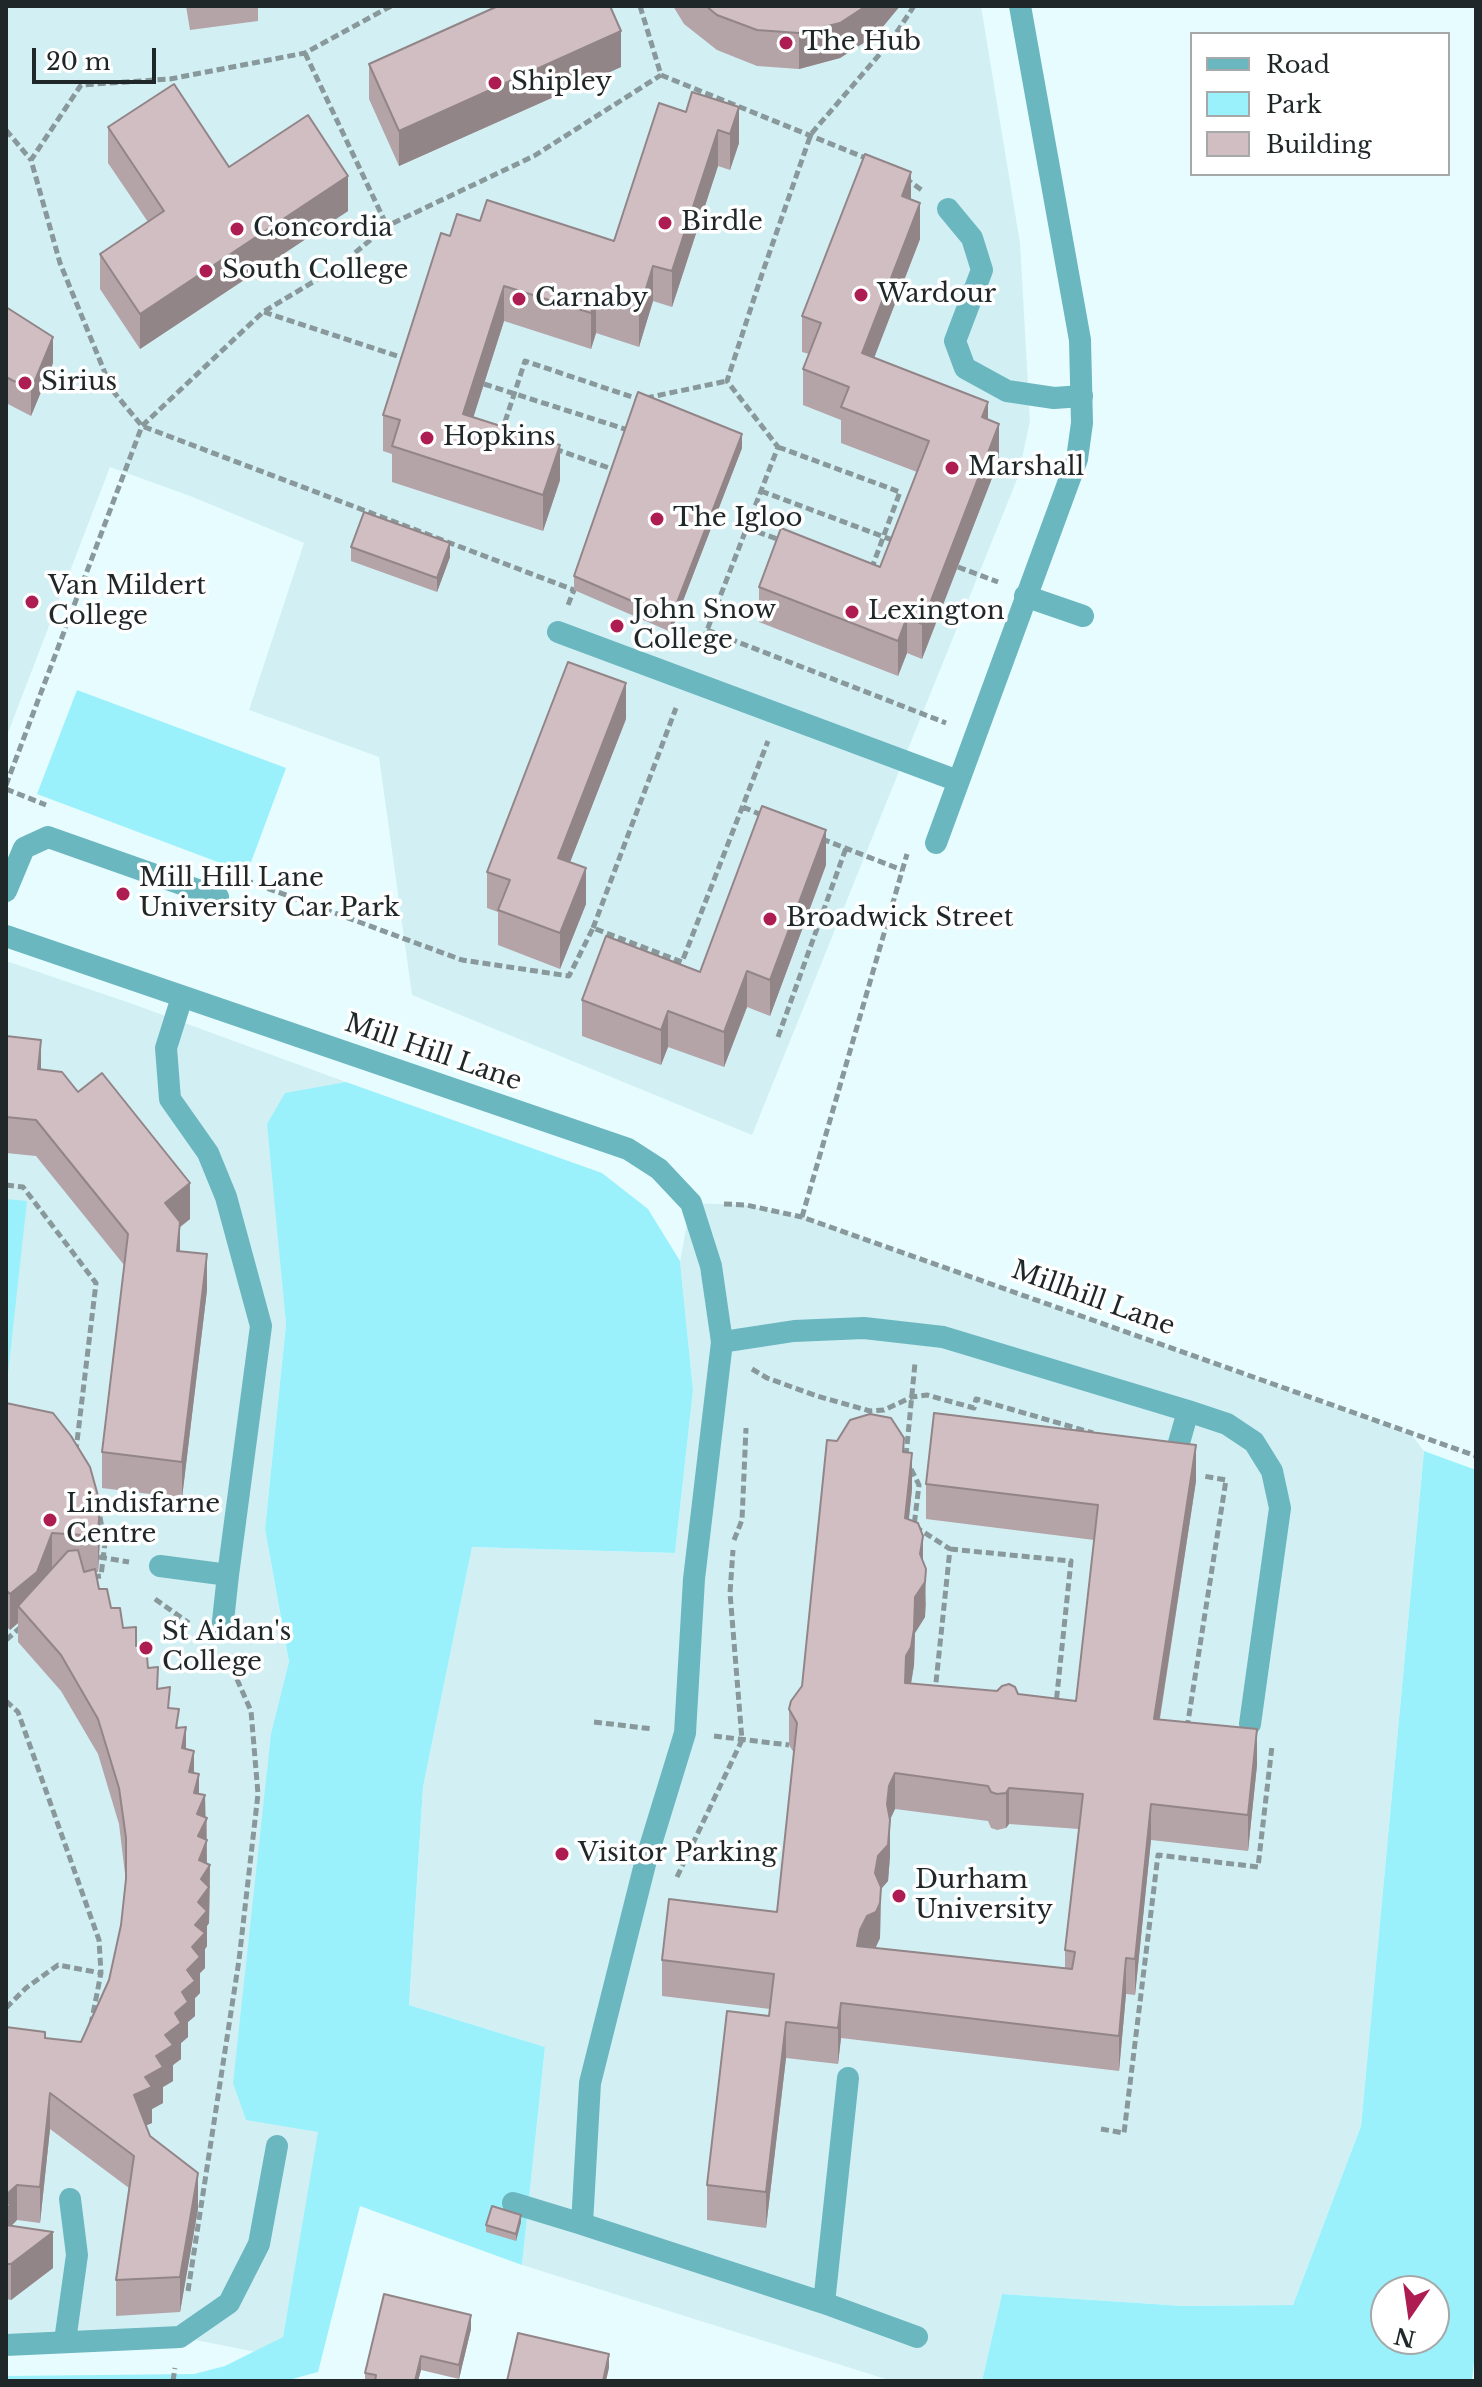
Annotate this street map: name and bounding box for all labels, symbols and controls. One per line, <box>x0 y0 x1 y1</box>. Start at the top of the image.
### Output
place label: The Hub <box>802 27 921 59</box>
scale bar <box>36 32 160 82</box>
legend <box>1190 32 1450 176</box>
marker: The Hub <box>777 34 795 52</box>
text: 20 m <box>46 47 111 76</box>
text: Road <box>1266 50 1330 79</box>
place label: Shipley <box>511 67 612 99</box>
marker: Shipley <box>486 74 504 92</box>
text: Park <box>1266 90 1322 119</box>
text: Building <box>1266 130 1372 159</box>
place label: Birdle <box>681 207 763 239</box>
place label: Concordia <box>253 213 393 245</box>
marker: Birdle <box>656 214 674 232</box>
marker: Concordia <box>228 220 246 238</box>
place label: South College <box>222 255 408 287</box>
marker: South College <box>197 262 215 280</box>
place label: Wardour <box>877 279 996 311</box>
place label: Carnaby <box>535 283 648 315</box>
marker: Wardour <box>852 286 870 304</box>
marker: Carnaby <box>510 290 528 308</box>
place label: Sirius <box>41 367 117 399</box>
marker: Sirius <box>16 374 34 392</box>
place label: Hopkins <box>443 422 556 454</box>
marker: Hopkins <box>418 429 436 447</box>
place label: Marshall <box>968 452 1084 484</box>
marker: Marshall <box>943 459 961 477</box>
place label: The Igloo <box>673 503 802 535</box>
marker: The Igloo <box>648 510 666 528</box>
place label: Van Mildert College <box>48 571 206 632</box>
marker: Van Mildert College <box>23 593 41 611</box>
place label: John Snow College <box>633 595 776 656</box>
place label: Lexington <box>868 596 1005 628</box>
marker: Lexington <box>843 603 861 621</box>
marker: John Snow College <box>608 617 626 635</box>
place label: Mill Hill Lane University Car Park <box>139 863 400 924</box>
marker: Mill Hill Lane University Car Park <box>114 885 132 903</box>
place label: Broadwick Street <box>786 903 1013 935</box>
marker: Broadwick Street <box>761 910 779 928</box>
street label: Mill Hill Lane <box>340 1008 526 1098</box>
street label: Millhill Lane <box>1007 1255 1179 1343</box>
place label: Lindisfarne Centre <box>66 1489 220 1550</box>
marker: Lindisfarne Centre <box>41 1511 59 1529</box>
place label: St Aidan's College <box>162 1617 291 1678</box>
marker: St Aidan's College <box>137 1639 155 1657</box>
place label: Visitor Parking <box>578 1838 777 1870</box>
marker: Visitor Parking <box>553 1845 571 1863</box>
place label: Durham University <box>915 1865 1053 1926</box>
marker: Durham University <box>890 1887 908 1905</box>
north arrow <box>1370 2275 1450 2355</box>
text: N <box>1392 2321 1418 2352</box>

